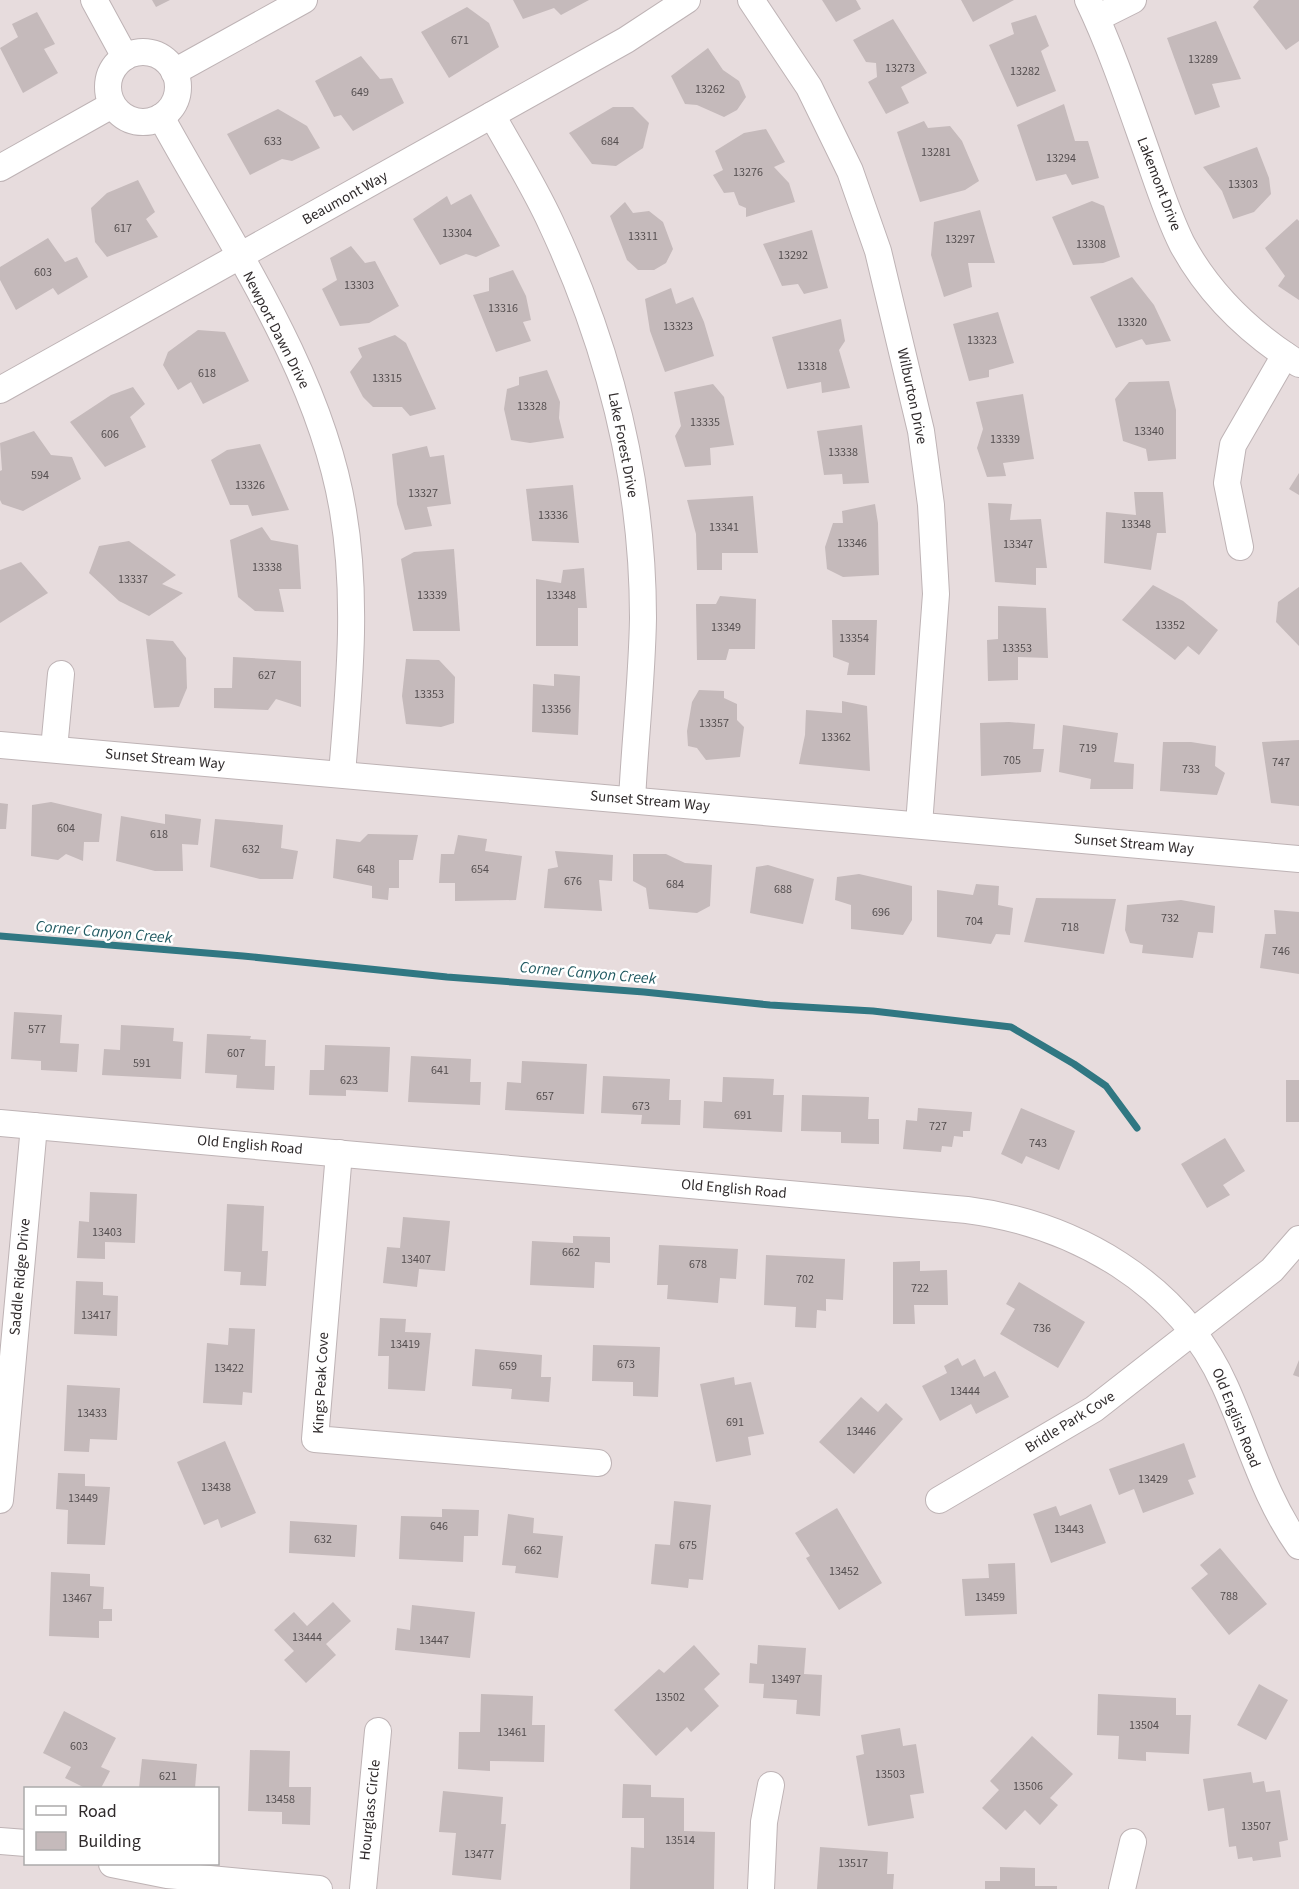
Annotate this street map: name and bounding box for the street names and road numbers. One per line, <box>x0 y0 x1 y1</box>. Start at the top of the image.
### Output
street label: Lakemont Drive <box>1131 134 1187 234</box>
street label: Beaumont Way <box>298 166 392 230</box>
street label: Newport Dawn Drive <box>237 268 315 392</box>
street label: Wilburton Drive <box>892 346 932 446</box>
street label: Lake Forest Drive <box>602 391 644 499</box>
street label: Sunset Stream Way <box>104 743 226 775</box>
street label: Sunset Stream Way <box>589 785 711 817</box>
street label: Sunset Stream Way <box>1073 828 1195 860</box>
street label: Old English Road <box>196 1130 304 1160</box>
street label: Old English Road <box>680 1174 788 1204</box>
street label: Saddle Ridge Drive <box>4 1218 36 1336</box>
street label: Kings Peak Cove <box>308 1332 334 1434</box>
street label: Old English Road <box>1206 1365 1266 1471</box>
street label: Bridle Park Cove <box>1021 1386 1119 1458</box>
street label: Hourglass Circle <box>354 1759 386 1861</box>

